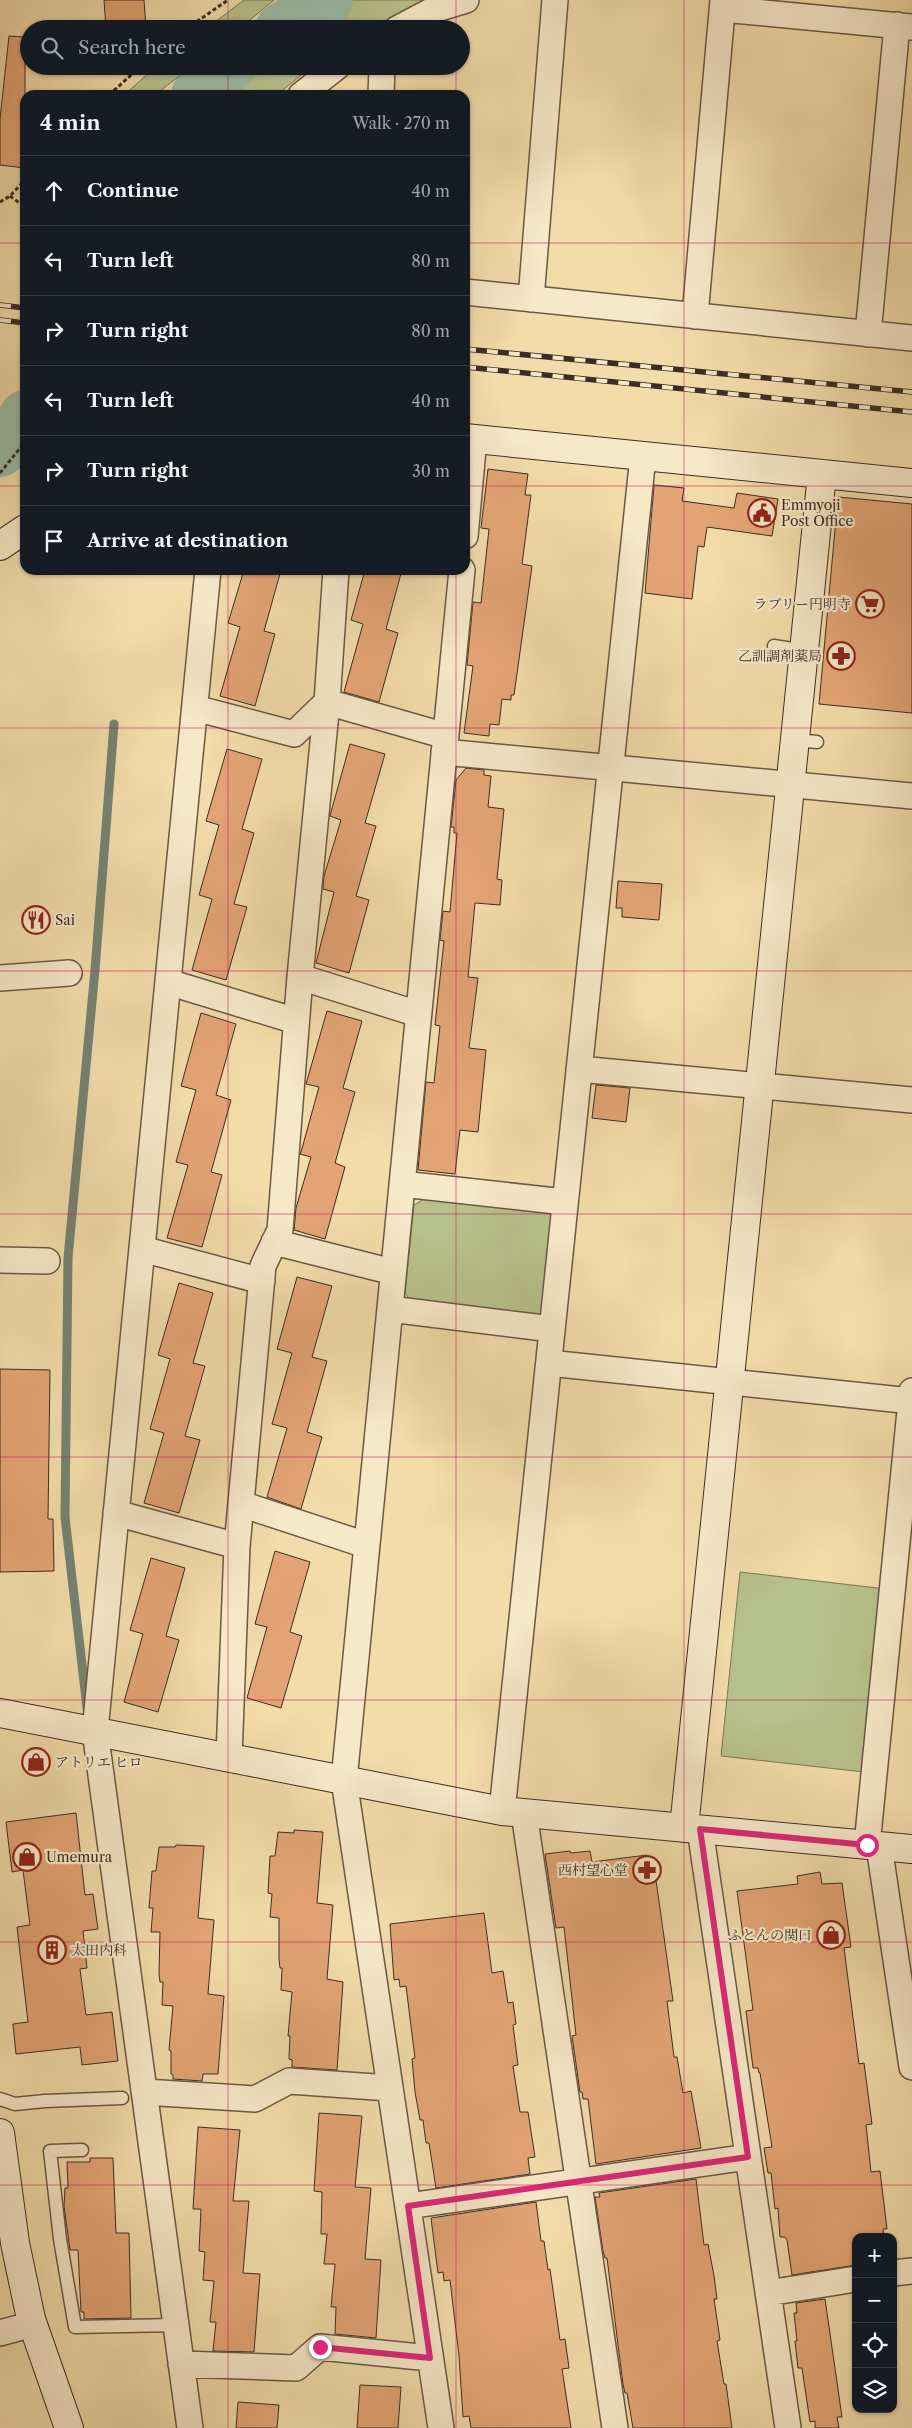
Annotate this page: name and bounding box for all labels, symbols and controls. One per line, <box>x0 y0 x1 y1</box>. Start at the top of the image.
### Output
search box <box>20 20 470 75</box>
icon: search <box>38 34 66 62</box>
text: Search here <box>78 36 186 59</box>
text: 4 min <box>40 110 101 135</box>
text: Walk · 270 m <box>352 113 450 133</box>
icon: ahead <box>40 177 68 205</box>
text: Continue <box>87 179 179 202</box>
text: 40 m <box>411 181 450 201</box>
icon: left <box>40 247 68 275</box>
text: Turn left <box>87 249 174 272</box>
text: 80 m <box>411 251 450 271</box>
icon: right <box>40 317 68 345</box>
text: Turn right <box>87 319 188 342</box>
text: 80 m <box>411 321 450 341</box>
icon: left <box>40 387 68 415</box>
text: Turn left <box>87 389 174 412</box>
text: 40 m <box>411 391 450 411</box>
icon: right <box>40 457 68 485</box>
text: Turn right <box>87 459 188 482</box>
text: 30 m <box>412 461 450 481</box>
place label: Emmyoji Post Office <box>781 496 854 530</box>
public building icon: Emmyoji Post Office <box>747 498 777 528</box>
icon: arrive <box>40 527 68 555</box>
text: Arrive at destination <box>87 529 288 552</box>
supermarket icon: ラブリー円明寺 <box>855 589 885 619</box>
place label: ラブリー円明寺 <box>754 595 851 613</box>
pharmacy icon: 乙訓調剤薬局 <box>826 641 856 671</box>
place label: 乙訓調剤薬局 <box>738 647 822 665</box>
restaurant icon: Sai <box>21 905 51 935</box>
place label: Sai <box>55 911 75 929</box>
shop icon: アトリエ ヒロ <box>21 1747 51 1777</box>
place label: アトリエ ヒロ <box>55 1753 142 1771</box>
route start <box>856 1834 879 1857</box>
shop icon: Umemura <box>12 1842 42 1872</box>
place label: Umemura <box>46 1848 113 1866</box>
pharmacy icon: 西村望心堂 <box>632 1855 662 1885</box>
place label: 西村望心堂 <box>558 1861 628 1879</box>
shop icon: ふとんの関口 <box>816 1920 846 1950</box>
place label: ふとんの関口 <box>728 1926 812 1944</box>
building icon: 太田内科 <box>37 1935 67 1965</box>
place label: 太田内科 <box>71 1941 127 1959</box>
map controls <box>852 2233 897 2413</box>
button: + <box>852 2233 897 2278</box>
button: − <box>852 2278 897 2323</box>
button: locate <box>852 2323 897 2368</box>
route end <box>309 2336 332 2359</box>
button: layers <box>852 2368 897 2413</box>

